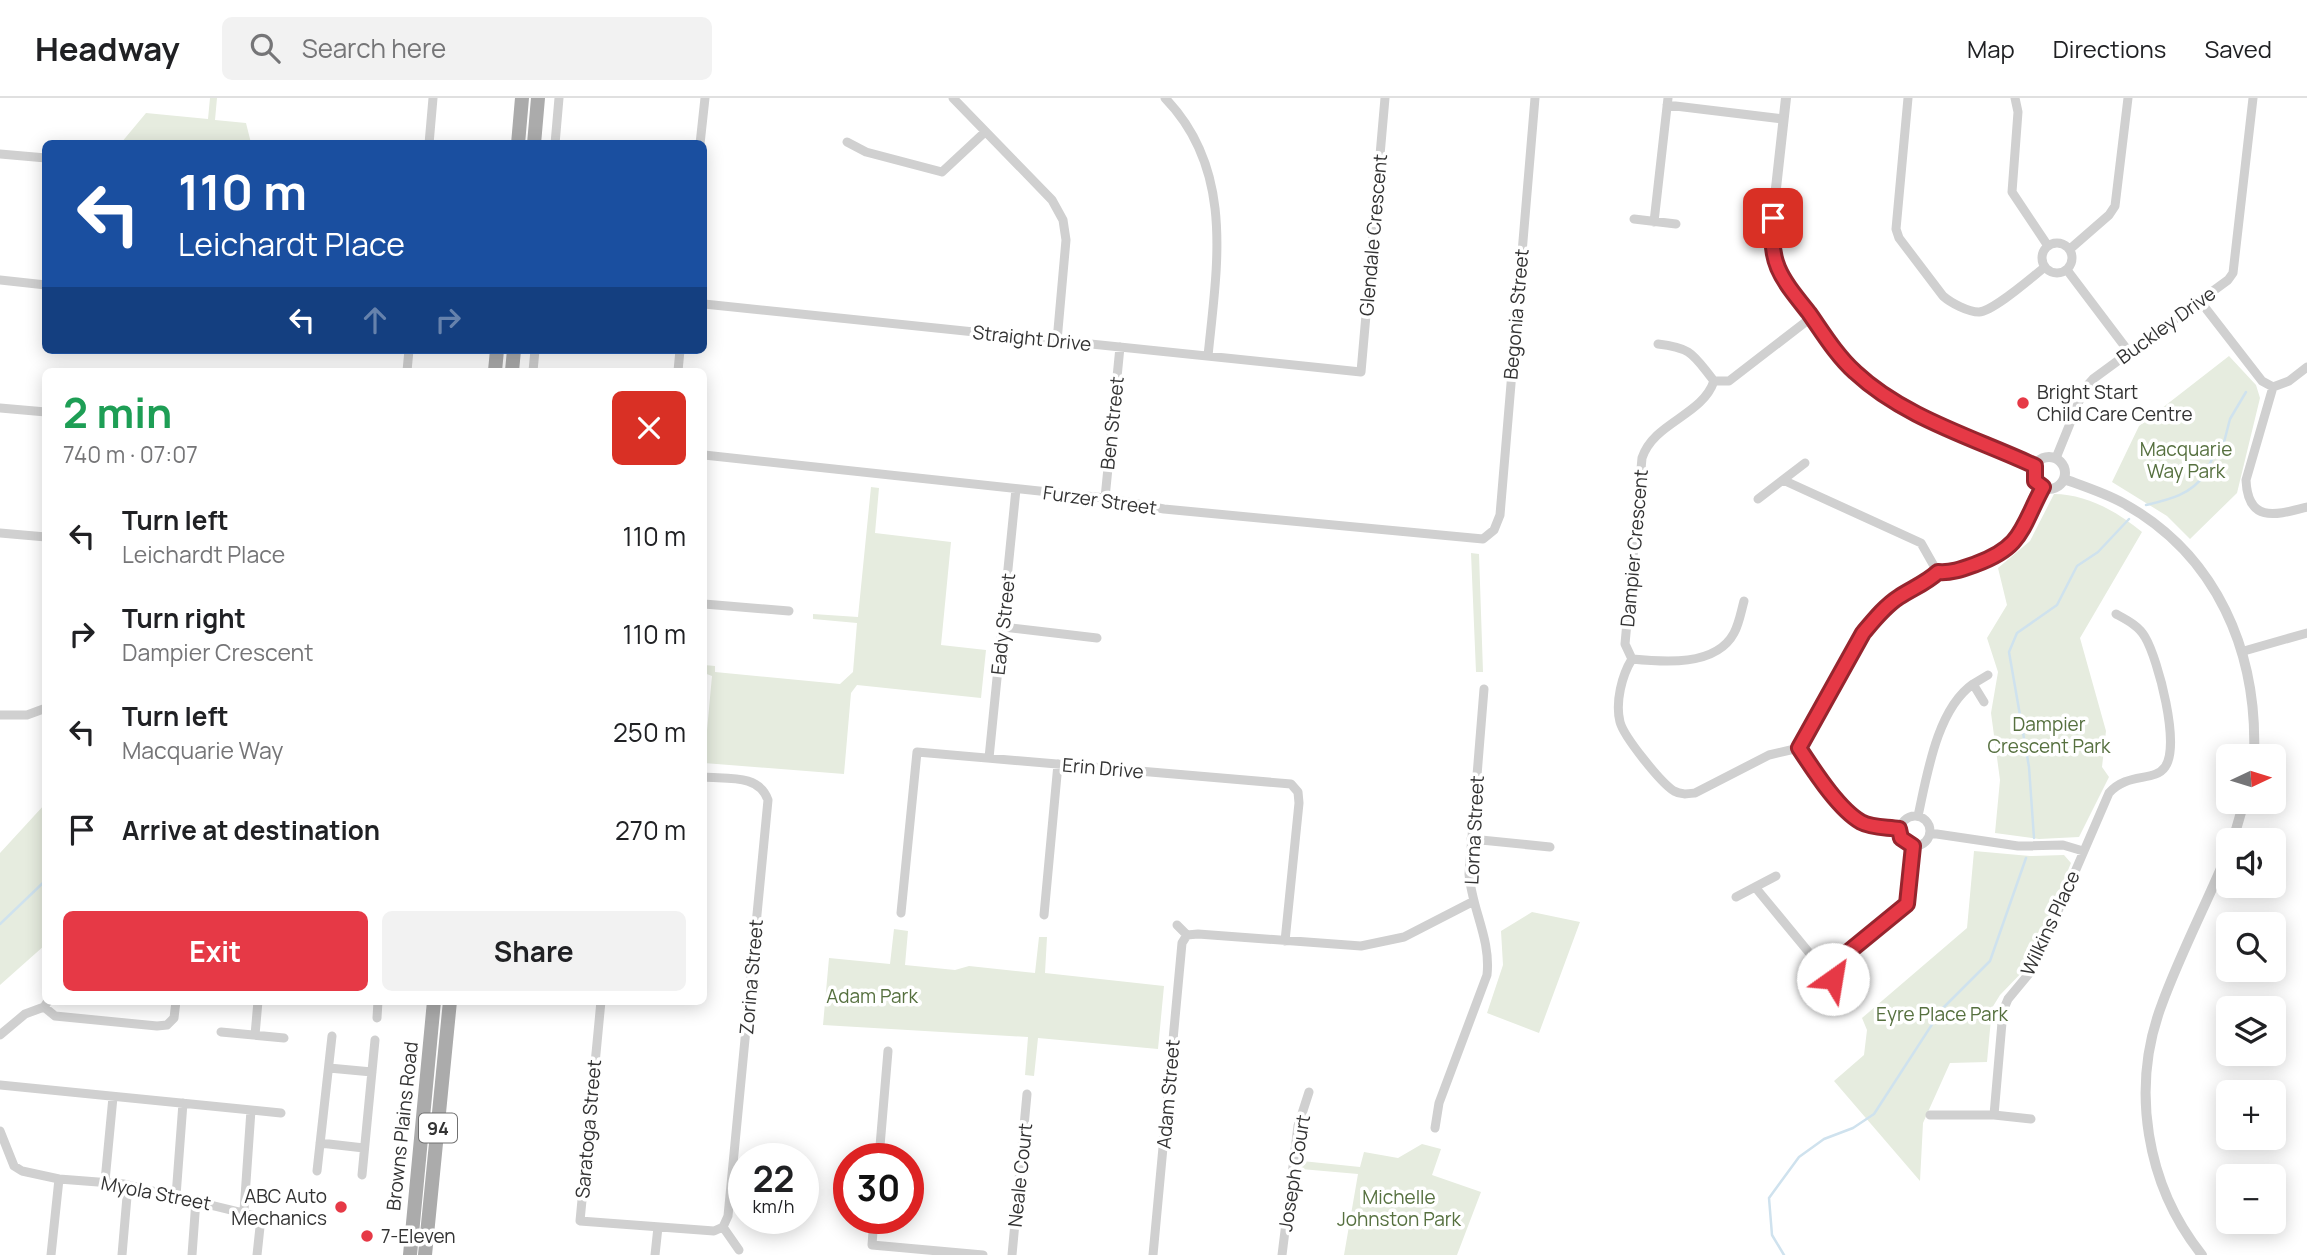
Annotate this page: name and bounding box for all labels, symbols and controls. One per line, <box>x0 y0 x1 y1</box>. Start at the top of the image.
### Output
search box <box>222 17 712 80</box>
text: Headway <box>35 26 180 71</box>
icon: search <box>246 29 284 67</box>
text: Search here <box>302 30 446 66</box>
text: Map <box>1967 32 2015 65</box>
text: Directions <box>2053 32 2166 65</box>
text: Saved <box>2204 32 2272 65</box>
street label: Glendale Crescent <box>1353 153 1393 317</box>
text: 110 m <box>178 158 307 225</box>
icon: left <box>63 168 154 259</box>
pin <box>1743 188 1803 248</box>
icon: arrive <box>1754 199 1792 237</box>
text: Leichardt Place <box>178 222 405 266</box>
street label: Begonia Street <box>1497 248 1535 380</box>
street label: Buckley Drive <box>2111 280 2221 370</box>
icon: left <box>283 301 321 339</box>
icon: ahead <box>356 301 394 339</box>
icon: right <box>429 301 467 339</box>
street label: Straight Drive <box>971 319 1093 357</box>
street label: Ben Street <box>1094 375 1130 471</box>
place label: Bright Start Child Care Centre <box>2037 379 2193 427</box>
text: 2 min <box>63 383 172 441</box>
button: close <box>612 391 686 465</box>
marker: Bright Start Child Care Centre <box>2015 395 2031 411</box>
park label: Macquarie Way Park <box>2140 436 2232 484</box>
text: 740 m · 07:07 <box>63 438 198 470</box>
street label: Dampier Crescent <box>1614 468 1654 628</box>
street label: Furzer Street <box>1041 479 1159 521</box>
text: Turn left <box>122 502 229 538</box>
icon: left <box>63 517 101 555</box>
text: 110 m <box>623 518 686 554</box>
text: Leichardt Place <box>122 538 285 570</box>
street label: Eady Street <box>985 572 1021 676</box>
text: Turn right <box>122 600 246 636</box>
icon: right <box>63 615 101 653</box>
text: 110 m <box>623 616 686 652</box>
text: Dampier Crescent <box>122 636 313 668</box>
text: Turn left <box>122 698 229 734</box>
park label: Dampier Crescent Park <box>1988 711 2111 759</box>
icon: left <box>63 713 101 751</box>
text: 250 m <box>613 714 686 750</box>
text: Macquarie Way <box>122 734 283 766</box>
north arrow <box>2216 744 2286 814</box>
map controls <box>2216 744 2286 1234</box>
street label: Erin Drive <box>1061 751 1145 785</box>
street label: Lorna Street <box>1458 775 1490 885</box>
icon: arrive <box>63 811 101 849</box>
text: Arrive at destination <box>122 812 380 848</box>
text: 270 m <box>615 812 686 848</box>
button: sound <box>2216 828 2286 898</box>
street label: Wilkins Place <box>2014 866 2086 980</box>
button: Exit <box>63 911 368 991</box>
button: Share <box>382 911 686 991</box>
button: search <box>2216 912 2286 982</box>
street label: Zorina Street <box>733 918 769 1036</box>
position arrow <box>1796 942 1870 1016</box>
park label: Adam Park <box>826 983 918 1009</box>
button: layers <box>2216 996 2286 1066</box>
park label: Eyre Place Park <box>1876 1001 2009 1027</box>
street label: Adam Street <box>1150 1038 1186 1150</box>
street label: Browns Plains Road <box>380 1040 424 1212</box>
street label: Saratoga Street <box>569 1059 607 1199</box>
button: + <box>2216 1080 2286 1150</box>
road number: 94 <box>419 1113 457 1142</box>
street label: Joseph Court <box>1272 1113 1316 1233</box>
street label: Neale Court <box>1002 1122 1038 1228</box>
speed limit sign: 30 <box>833 1143 924 1234</box>
text: 22 <box>753 1155 794 1203</box>
button: − <box>2216 1164 2286 1234</box>
street label: Myola Street <box>99 1170 213 1216</box>
place label: ABC Auto Mechanics <box>231 1183 327 1231</box>
park label: Michelle Johnston Park <box>1337 1184 1462 1232</box>
text: km/h <box>753 1194 794 1218</box>
marker: ABC Auto Mechanics <box>333 1199 349 1215</box>
place label: 7-Eleven <box>381 1223 456 1249</box>
marker: 7-Eleven <box>359 1228 375 1244</box>

